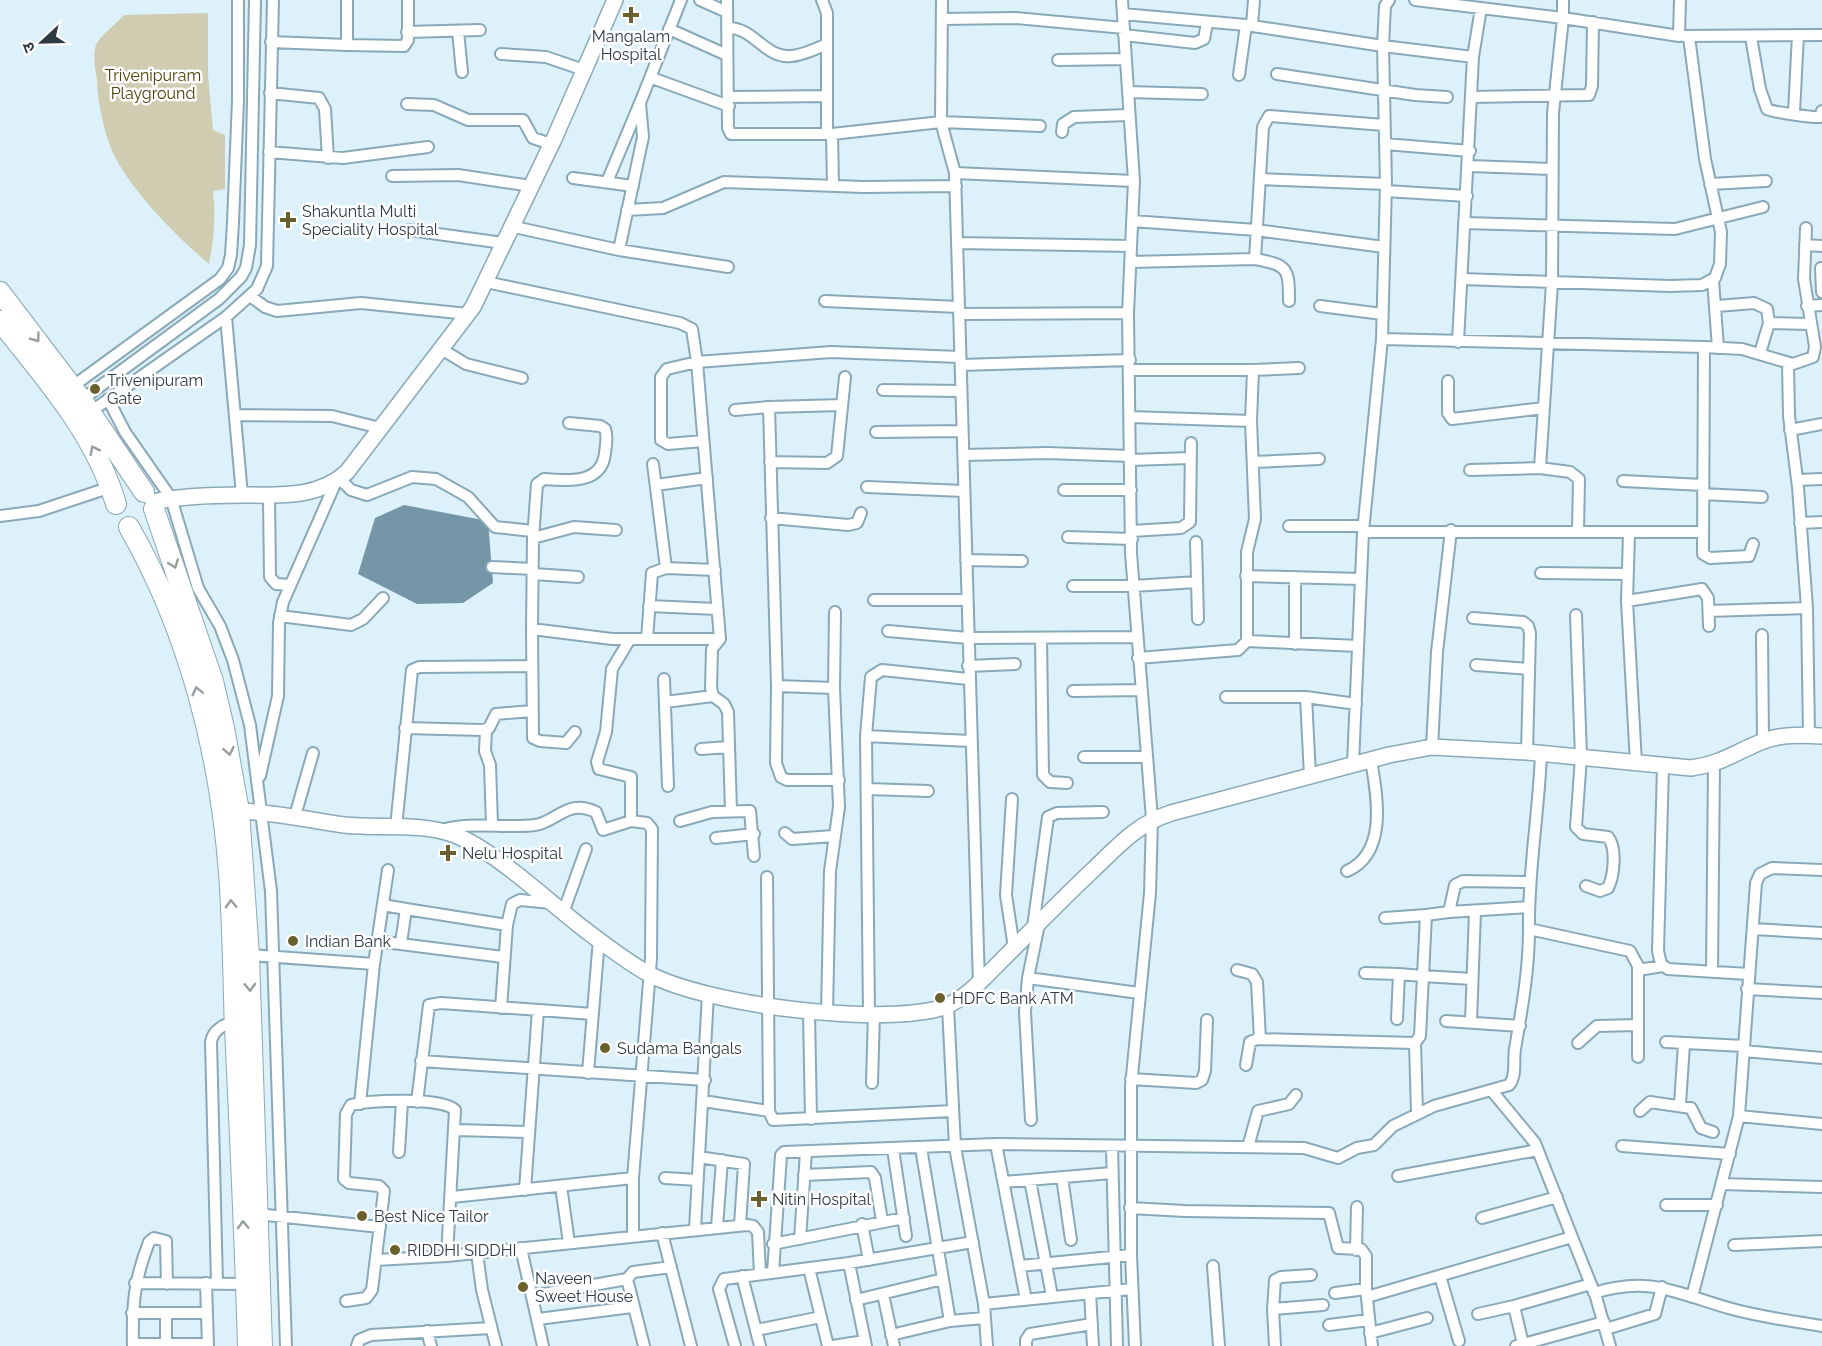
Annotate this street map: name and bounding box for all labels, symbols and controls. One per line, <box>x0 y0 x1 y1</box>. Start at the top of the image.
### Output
marker: Mangalam Hospital <box>622 6 640 24</box>
north arrow <box>12 12 72 72</box>
place label: Mangalam Hospital <box>592 27 670 64</box>
text: उ <box>18 39 39 55</box>
park label: Trivenipuram Playground <box>105 66 201 103</box>
place label: Shakuntla Multi Speciality Hospital <box>302 202 439 239</box>
marker: Shakuntla Multi Speciality Hospital <box>279 211 297 229</box>
one-way arrow <box>29 332 40 343</box>
place label: Trivenipuram Gate <box>107 371 203 408</box>
marker: Trivenipuram Gate <box>88 382 102 396</box>
one-way arrow <box>89 446 101 457</box>
one-way arrow <box>166 558 179 569</box>
one-way arrow <box>191 686 204 696</box>
one-way arrow <box>222 746 235 756</box>
marker: Nelu Hospital <box>439 844 457 862</box>
place label: Nelu Hospital <box>462 844 563 863</box>
one-way arrow <box>224 899 237 908</box>
place label: Indian Bank <box>305 932 392 951</box>
marker: Indian Bank <box>286 934 300 948</box>
one-way arrow <box>244 982 256 991</box>
place label: HDFC Bank ATM <box>952 989 1074 1008</box>
marker: HDFC Bank ATM <box>933 991 947 1005</box>
place label: Sudama Bangals <box>617 1039 742 1058</box>
marker: Sudama Bangals <box>598 1041 612 1055</box>
marker: Nitin Hospital <box>750 1190 768 1208</box>
place label: Nitin Hospital <box>772 1190 871 1209</box>
place label: Best Nice Tailor <box>374 1207 489 1226</box>
marker: Best Nice Tailor <box>355 1209 369 1223</box>
one-way arrow <box>237 1220 250 1229</box>
place label: RIDDHI SIDDHI <box>407 1241 517 1260</box>
marker: RIDDHI SIDDHI <box>388 1243 402 1257</box>
place label: Naveen Sweet House <box>535 1269 633 1306</box>
marker: Naveen Sweet House <box>516 1280 530 1294</box>

